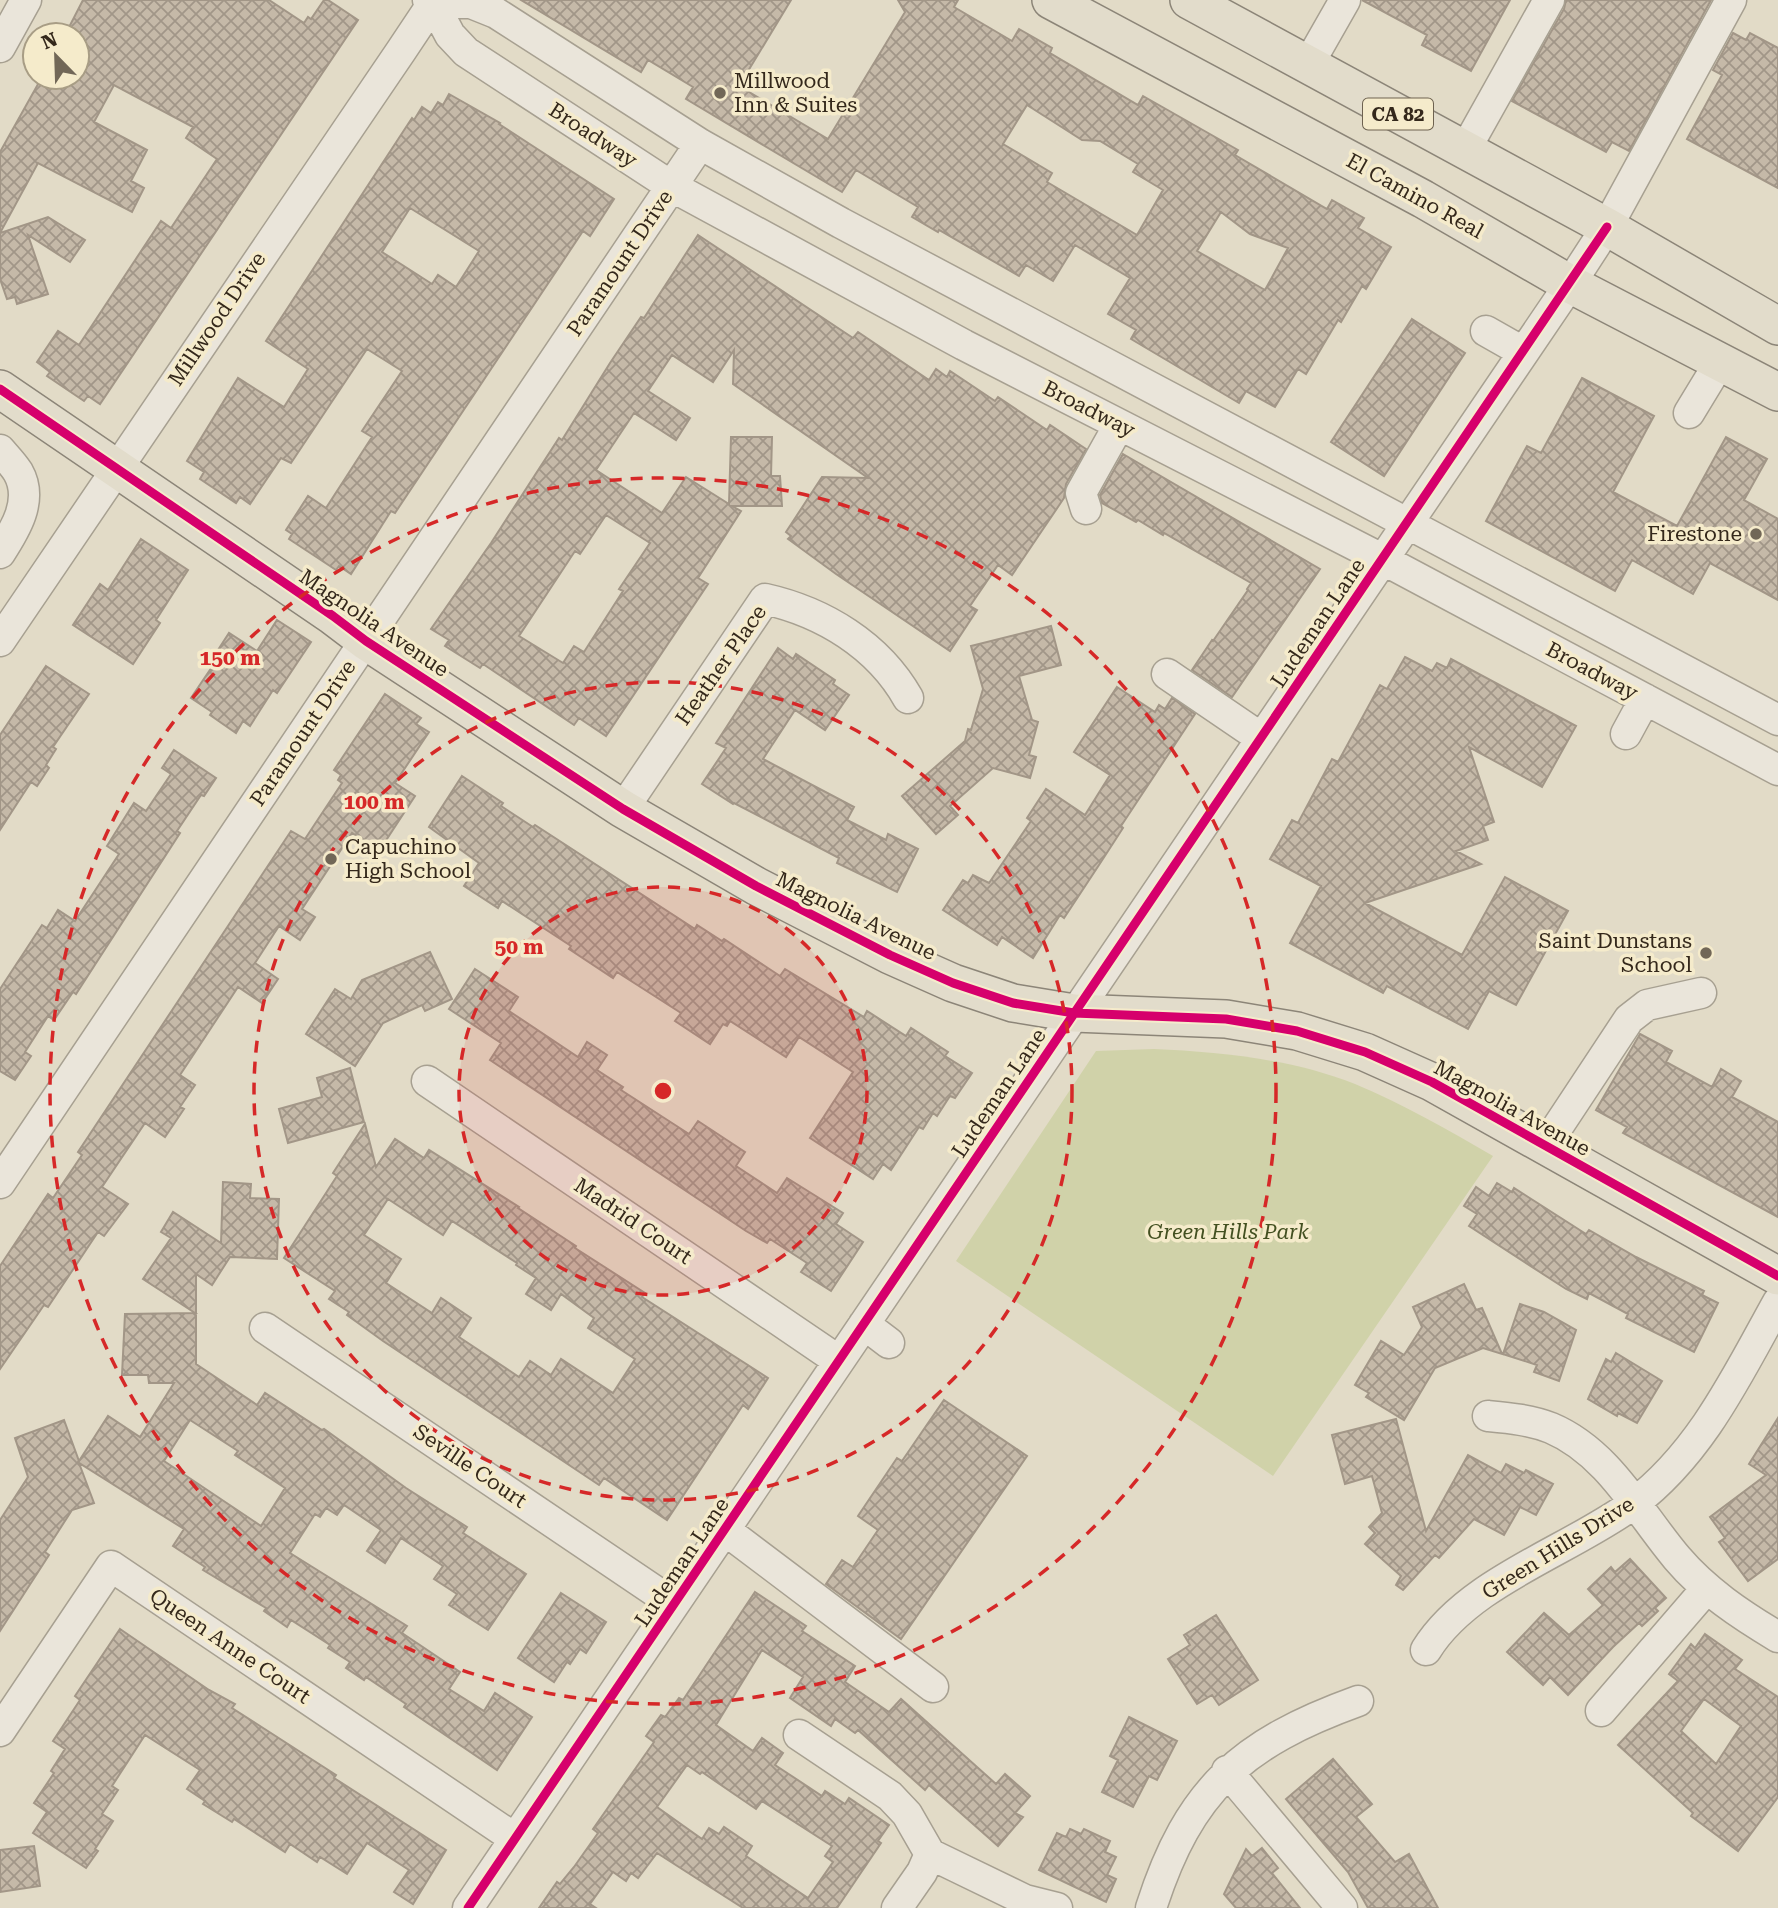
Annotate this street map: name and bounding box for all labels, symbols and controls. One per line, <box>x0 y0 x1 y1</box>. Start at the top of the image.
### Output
north arrow <box>21 21 91 91</box>
text: N <box>38 27 61 54</box>
place label: Millwood Inn & Suites <box>734 69 857 117</box>
marker: Millwood Inn & Suites <box>712 85 728 101</box>
street label: Broadway <box>544 98 642 173</box>
road number: CA 82 <box>1363 98 1433 130</box>
street label: El Camino Real <box>1342 148 1488 244</box>
street label: Paramount Drive <box>562 185 678 341</box>
street label: Millwood Drive <box>163 248 271 390</box>
street label: Broadway <box>1039 376 1140 443</box>
place label: Firestone <box>1647 522 1742 546</box>
marker: Firestone <box>1748 526 1764 542</box>
street label: Ludeman Lane <box>1266 554 1370 692</box>
street label: Magnolia Avenue <box>295 564 453 682</box>
street label: Heather Place <box>671 600 771 730</box>
street label: Broadway <box>1542 637 1642 705</box>
text: 150 m <box>200 646 260 670</box>
street label: Paramount Drive <box>245 655 361 811</box>
text: 100 m <box>344 790 404 814</box>
place label: Capuchino High School <box>345 835 471 883</box>
marker: Capuchino High School <box>323 851 339 867</box>
street label: Magnolia Avenue <box>772 867 940 965</box>
place label: Saint Dunstans School <box>1539 929 1693 977</box>
text: 50 m <box>494 935 544 959</box>
marker: Saint Dunstans School <box>1698 945 1714 961</box>
street label: Ludeman Lane <box>947 1024 1051 1162</box>
street label: Magnolia Avenue <box>1430 1055 1594 1161</box>
centre of rings <box>651 1079 675 1103</box>
street label: Madrid Court <box>570 1173 696 1269</box>
park label: Green Hills Park <box>1147 1220 1309 1244</box>
street label: Seville Court <box>409 1419 531 1513</box>
street label: Green Hills Drive <box>1478 1492 1638 1604</box>
street label: Ludeman Lane <box>630 1493 734 1631</box>
street label: Queen Anne Court <box>145 1583 315 1709</box>

